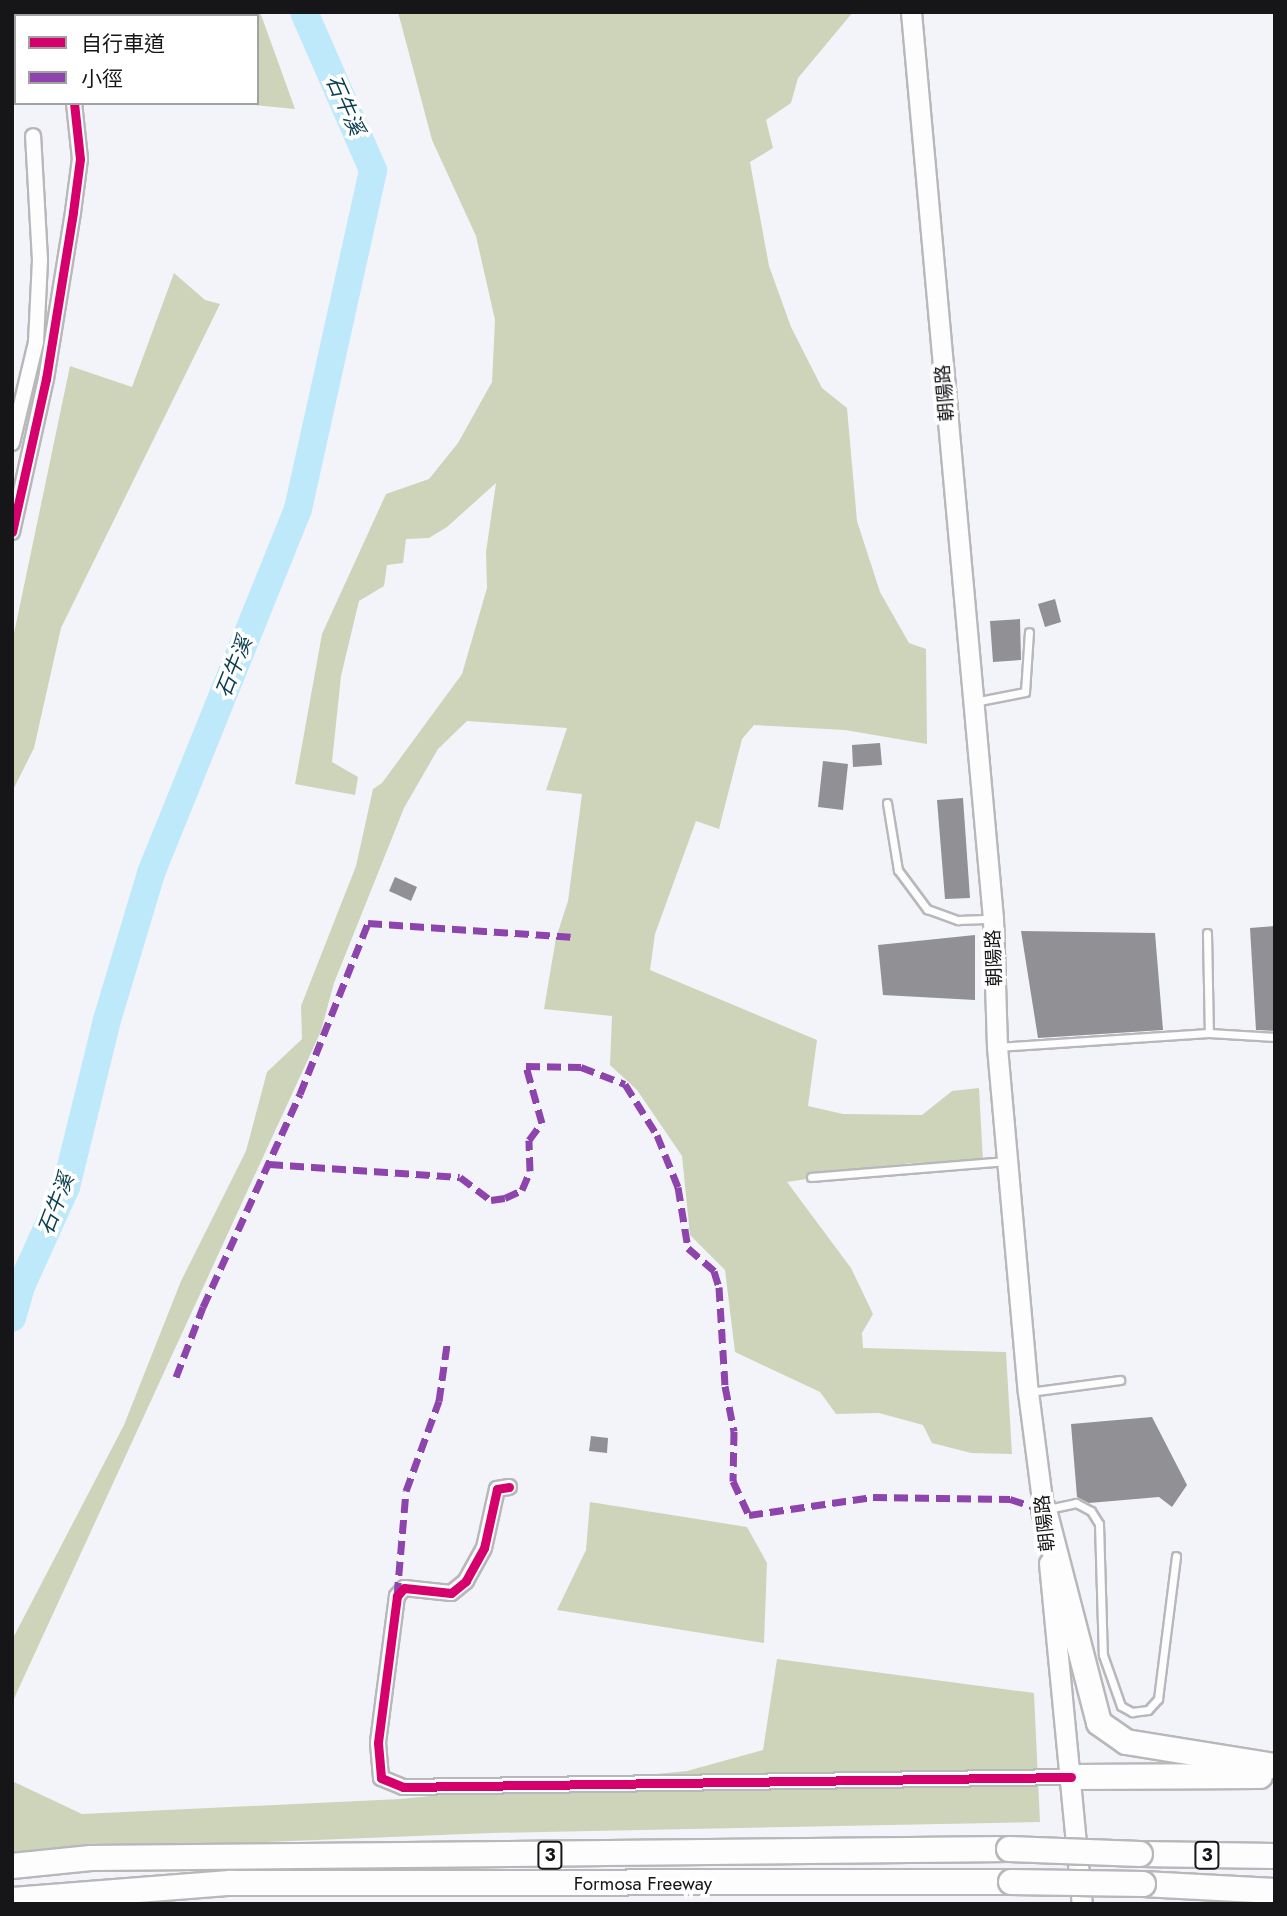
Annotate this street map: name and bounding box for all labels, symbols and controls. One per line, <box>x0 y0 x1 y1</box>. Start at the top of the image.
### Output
legend <box>14 14 259 105</box>
text: 自行車道 <box>81 29 165 59</box>
text: 小徑 <box>81 64 123 94</box>
water label: 石牛溪 <box>321 71 369 139</box>
street label: 朝陽路 <box>931 364 959 422</box>
water label: 石牛溪 <box>211 633 257 701</box>
street label: 朝陽路 <box>982 929 1006 987</box>
water label: 石牛溪 <box>33 1170 79 1238</box>
street label: 朝陽路 <box>1031 1493 1059 1553</box>
road number: 3 <box>536 1840 564 1870</box>
road number: 3 <box>1193 1840 1221 1870</box>
street label: Formosa Freeway <box>574 1873 712 1895</box>

